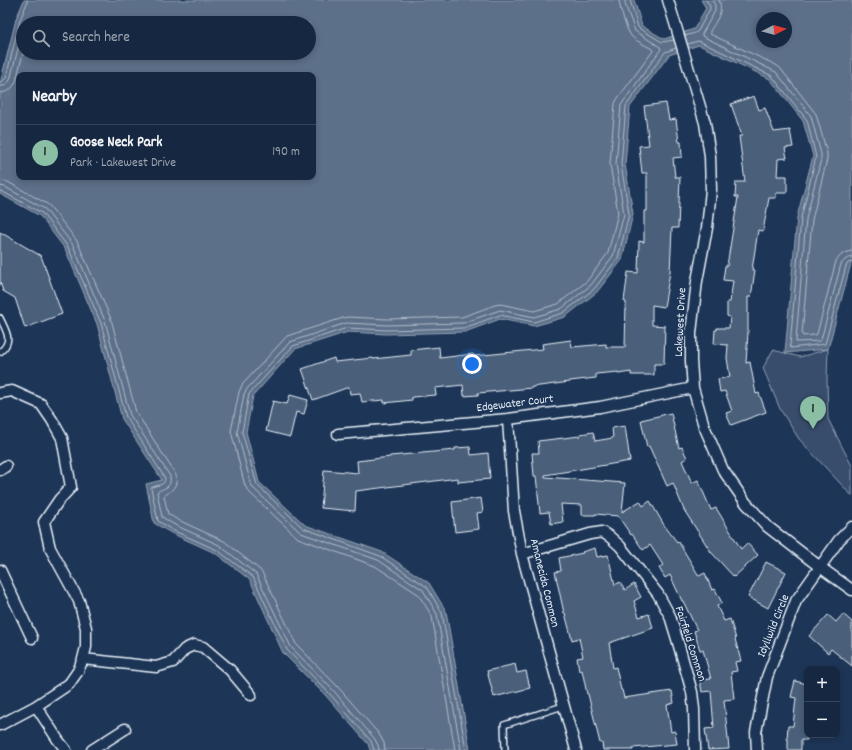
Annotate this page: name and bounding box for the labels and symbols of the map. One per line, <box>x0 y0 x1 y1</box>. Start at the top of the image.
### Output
north arrow <box>756 12 792 48</box>
street label: Lakewest Drive <box>671 287 691 357</box>
your location <box>462 354 482 374</box>
street label: Edgewater Court <box>476 391 555 417</box>
pin: 1 <box>800 396 826 429</box>
street label: Amanecida Common <box>525 537 563 630</box>
street label: Idyllwild Circle <box>754 592 794 660</box>
street label: Fairfield Common <box>670 604 710 684</box>

